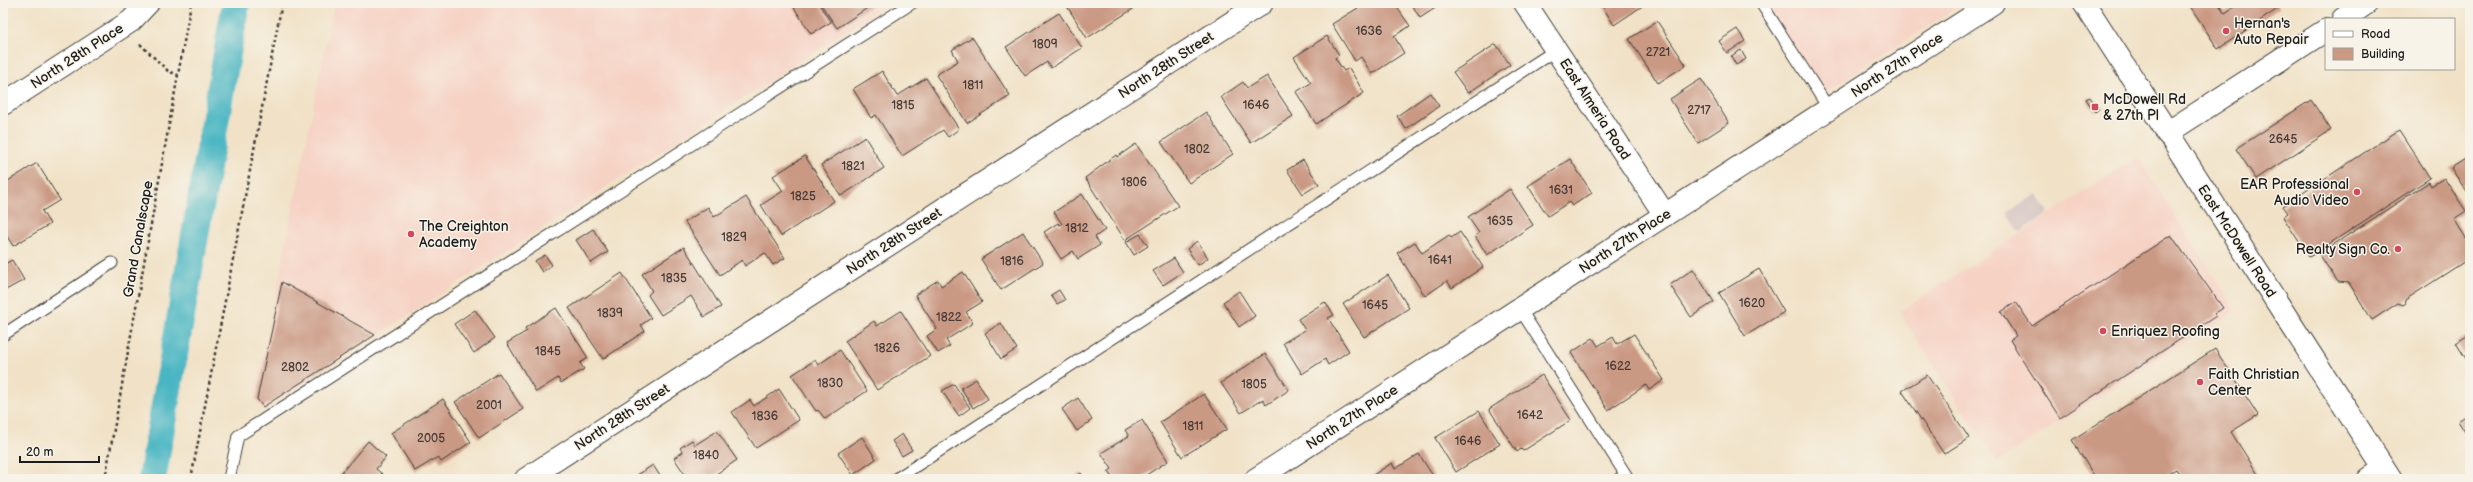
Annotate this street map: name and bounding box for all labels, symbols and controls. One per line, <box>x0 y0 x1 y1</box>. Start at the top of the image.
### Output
place label: Hernan's Auto Repair <box>2234 15 2309 48</box>
legend <box>2325 18 2455 70</box>
street label: North 28th Place <box>27 20 127 92</box>
house number: 1636 <box>1356 24 1382 39</box>
marker: Hernan's Auto Repair <box>2221 26 2231 36</box>
text: Road <box>2361 27 2390 42</box>
street label: North 28th Street <box>1115 28 1217 102</box>
street label: North 27th Place <box>1848 29 1946 101</box>
house number: 1809 <box>1032 37 1058 52</box>
house number: 2721 <box>1646 45 1670 60</box>
text: Building <box>2361 47 2405 62</box>
street label: East Almeria Road <box>1556 55 1634 163</box>
house number: 1811 <box>963 78 983 93</box>
place label: McDowell Rd & 27th Pl <box>2103 91 2186 124</box>
house number: 1815 <box>891 98 915 113</box>
house number: 1646 <box>1243 98 1269 113</box>
marker: McDowell Rd & 27th Pl <box>2090 102 2100 112</box>
house number: 2717 <box>1687 103 1711 118</box>
house number: 2645 <box>2269 132 2297 147</box>
house number: 1802 <box>1184 142 1210 157</box>
house number: 1821 <box>841 159 865 174</box>
house number: 1806 <box>1121 175 1147 190</box>
place label: EAR Professional Audio Video <box>2240 176 2349 209</box>
street label: Grand Canalscape <box>119 179 157 299</box>
street label: East McDowell Road <box>2194 181 2280 301</box>
house number: 1631 <box>1549 183 1573 198</box>
marker: EAR Professional Audio Video <box>2352 187 2362 197</box>
house number: 1825 <box>790 189 816 204</box>
street label: North 28th Street <box>843 204 945 278</box>
street label: North 27th Place <box>1576 205 1674 277</box>
house number: 1635 <box>1487 214 1513 229</box>
place label: The Creighton Academy <box>419 218 509 251</box>
house number: 1812 <box>1065 221 1089 236</box>
marker: The Creighton Academy <box>406 229 416 239</box>
house number: 1829 <box>721 230 747 245</box>
place label: Realty Sign Co. <box>2296 241 2390 258</box>
marker: Realty Sign Co. <box>2393 244 2403 254</box>
house number: 1641 <box>1428 253 1452 268</box>
house number: 1816 <box>1000 254 1024 269</box>
house number: 1835 <box>661 271 687 286</box>
house number: 1620 <box>1739 296 1765 311</box>
house number: 1645 <box>1362 298 1388 313</box>
house number: 1839 <box>597 306 623 321</box>
house number: 1822 <box>936 310 962 325</box>
place label: Enriquez Roofing <box>2111 323 2220 340</box>
marker: Enriquez Roofing <box>2098 326 2108 336</box>
house number: 1826 <box>874 341 900 356</box>
house number: 1845 <box>535 344 561 359</box>
house number: 1622 <box>1605 359 1631 374</box>
house number: 2802 <box>281 360 309 375</box>
place label: Faith Christian Center <box>2208 366 2299 399</box>
house number: 1830 <box>817 376 843 391</box>
house number: 1805 <box>1241 377 1267 392</box>
marker: Faith Christian Center <box>2195 377 2205 387</box>
street label: North 28th Street <box>571 380 673 454</box>
street label: North 27th Place <box>1303 381 1401 453</box>
house number: 2001 <box>476 398 502 413</box>
house number: 1642 <box>1517 408 1543 423</box>
house number: 1836 <box>752 409 778 424</box>
house number: 1811 <box>1183 419 1203 434</box>
house number: 2005 <box>417 431 445 446</box>
house number: 1646 <box>1455 434 1481 449</box>
scale bar <box>20 438 99 464</box>
text: 20 m <box>26 445 53 460</box>
house number: 1840 <box>693 448 719 463</box>

